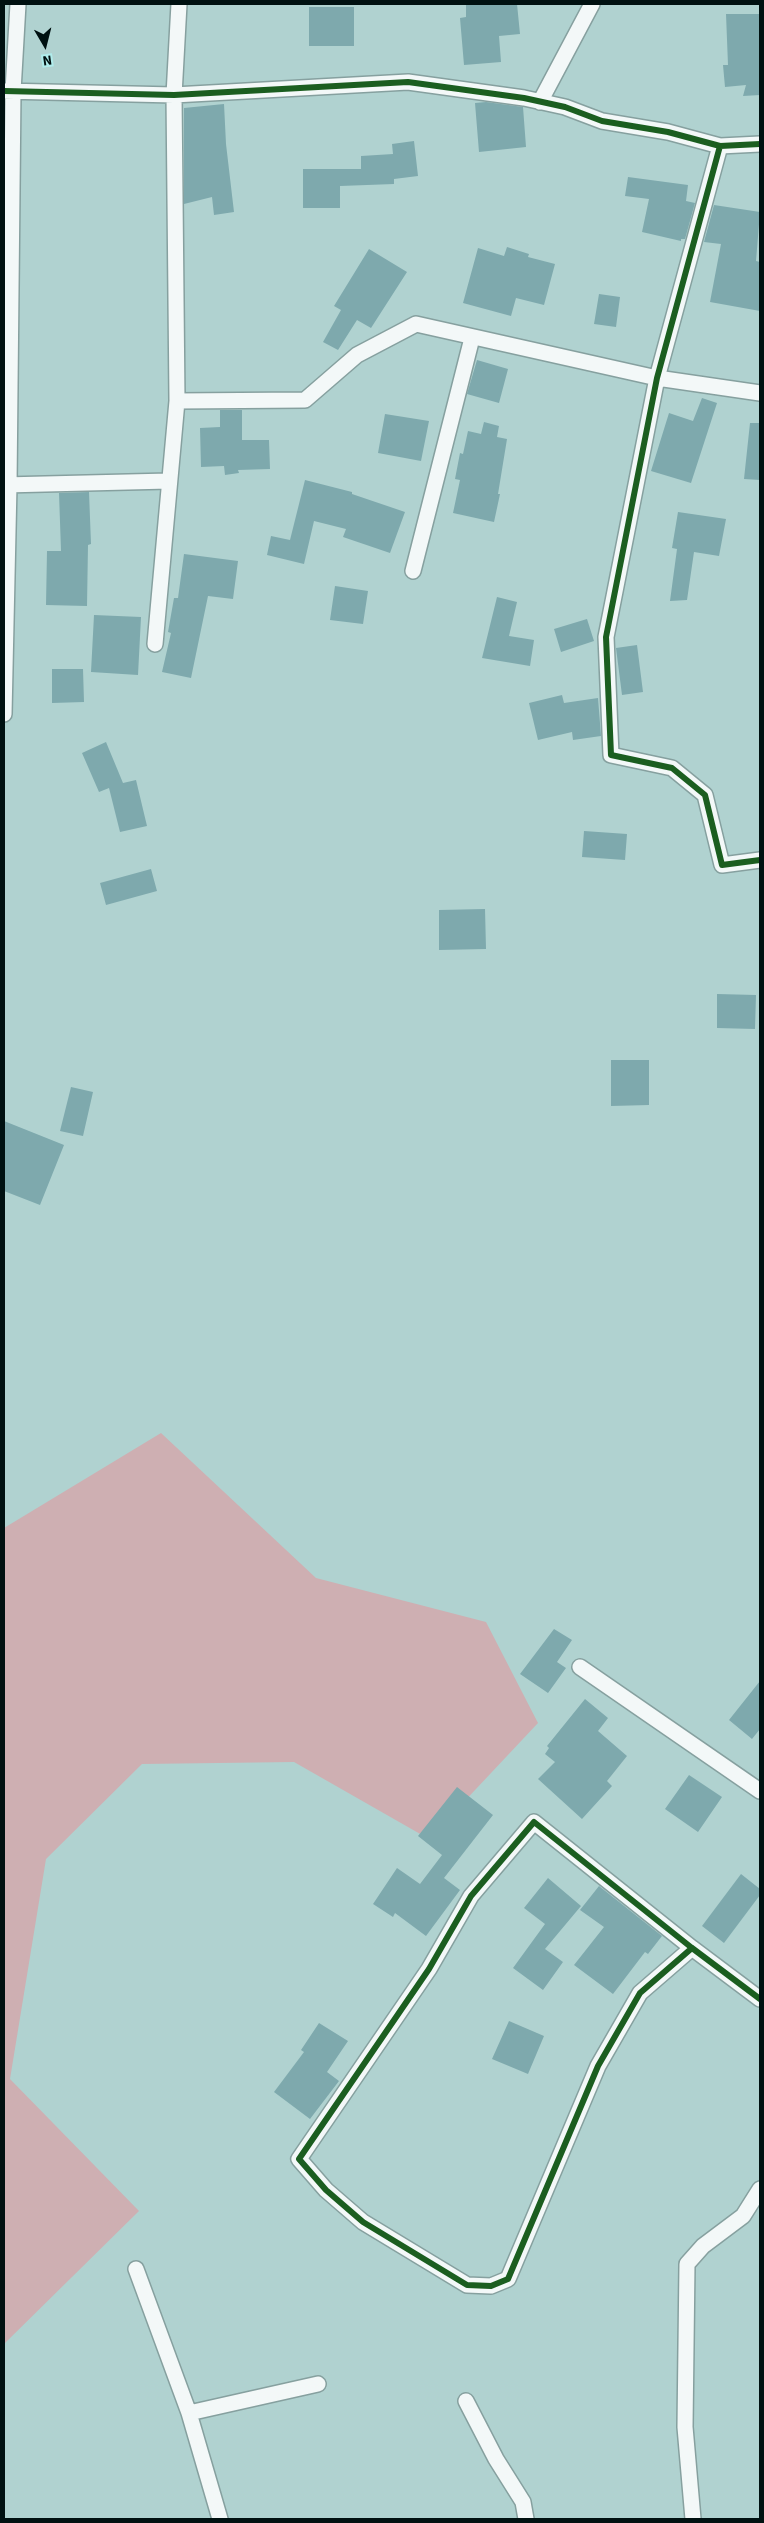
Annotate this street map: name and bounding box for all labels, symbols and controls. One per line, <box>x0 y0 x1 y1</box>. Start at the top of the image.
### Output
north arrow <box>20 20 70 70</box>
text: N <box>41 49 53 70</box>

